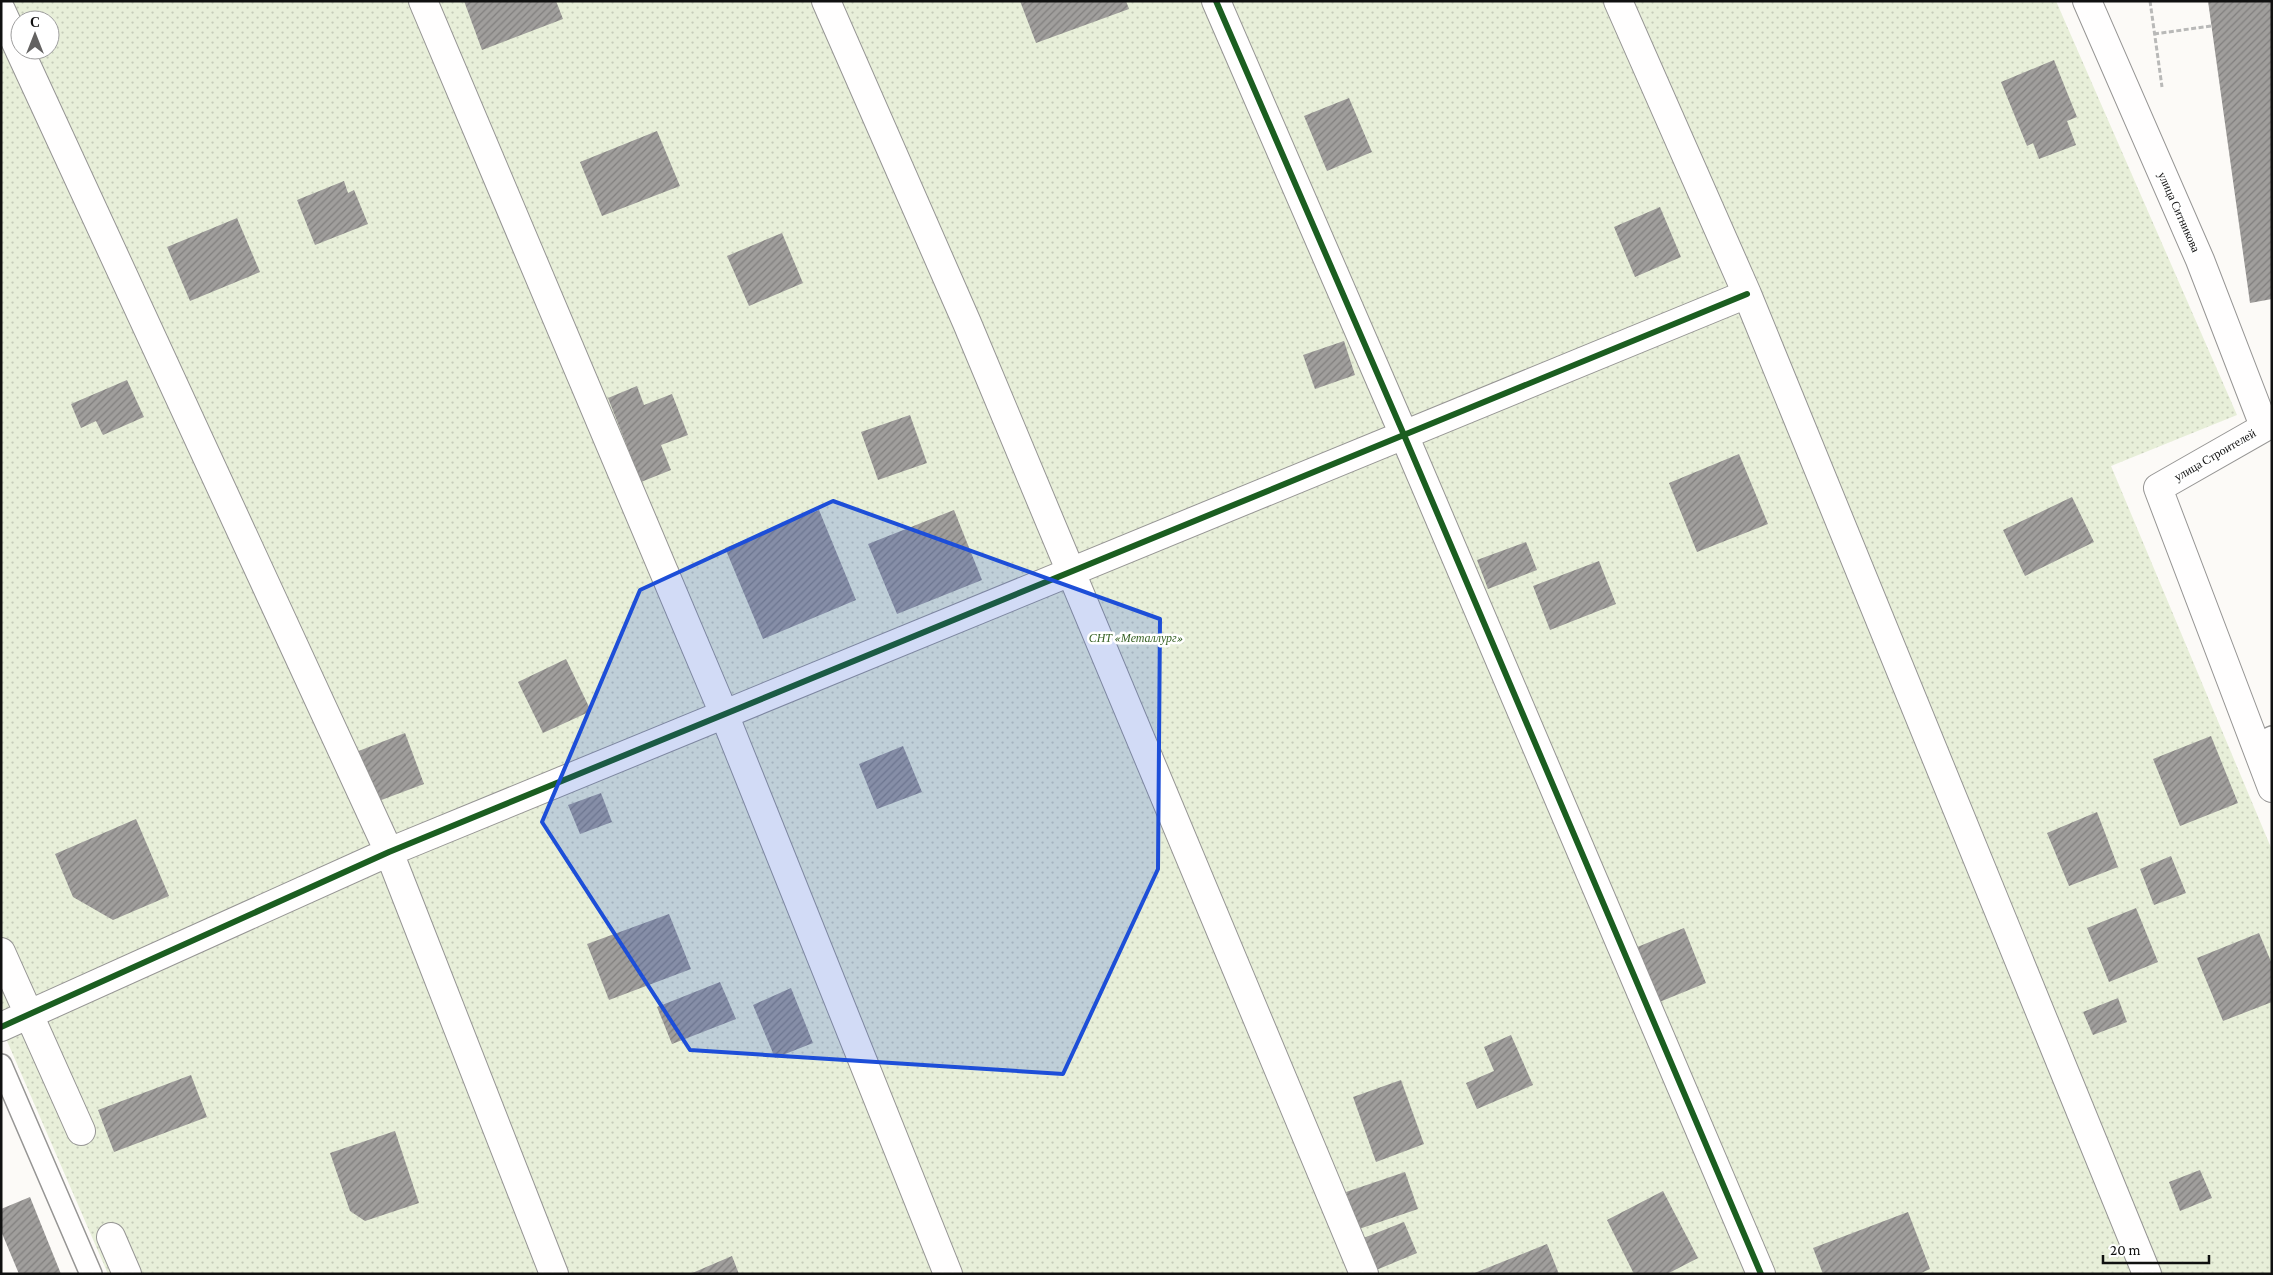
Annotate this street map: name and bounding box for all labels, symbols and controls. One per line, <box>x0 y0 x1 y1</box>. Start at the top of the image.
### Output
north arrow <box>10 10 60 60</box>
text: С <box>30 14 40 30</box>
street label: улица Ситникова <box>2155 170 2203 255</box>
street label: улица Строителей <box>2172 426 2259 484</box>
park label: СНТ «Металлург» <box>1089 631 1183 645</box>
scale bar <box>2103 1232 2209 1264</box>
text: 20 m <box>2110 1242 2141 1258</box>

